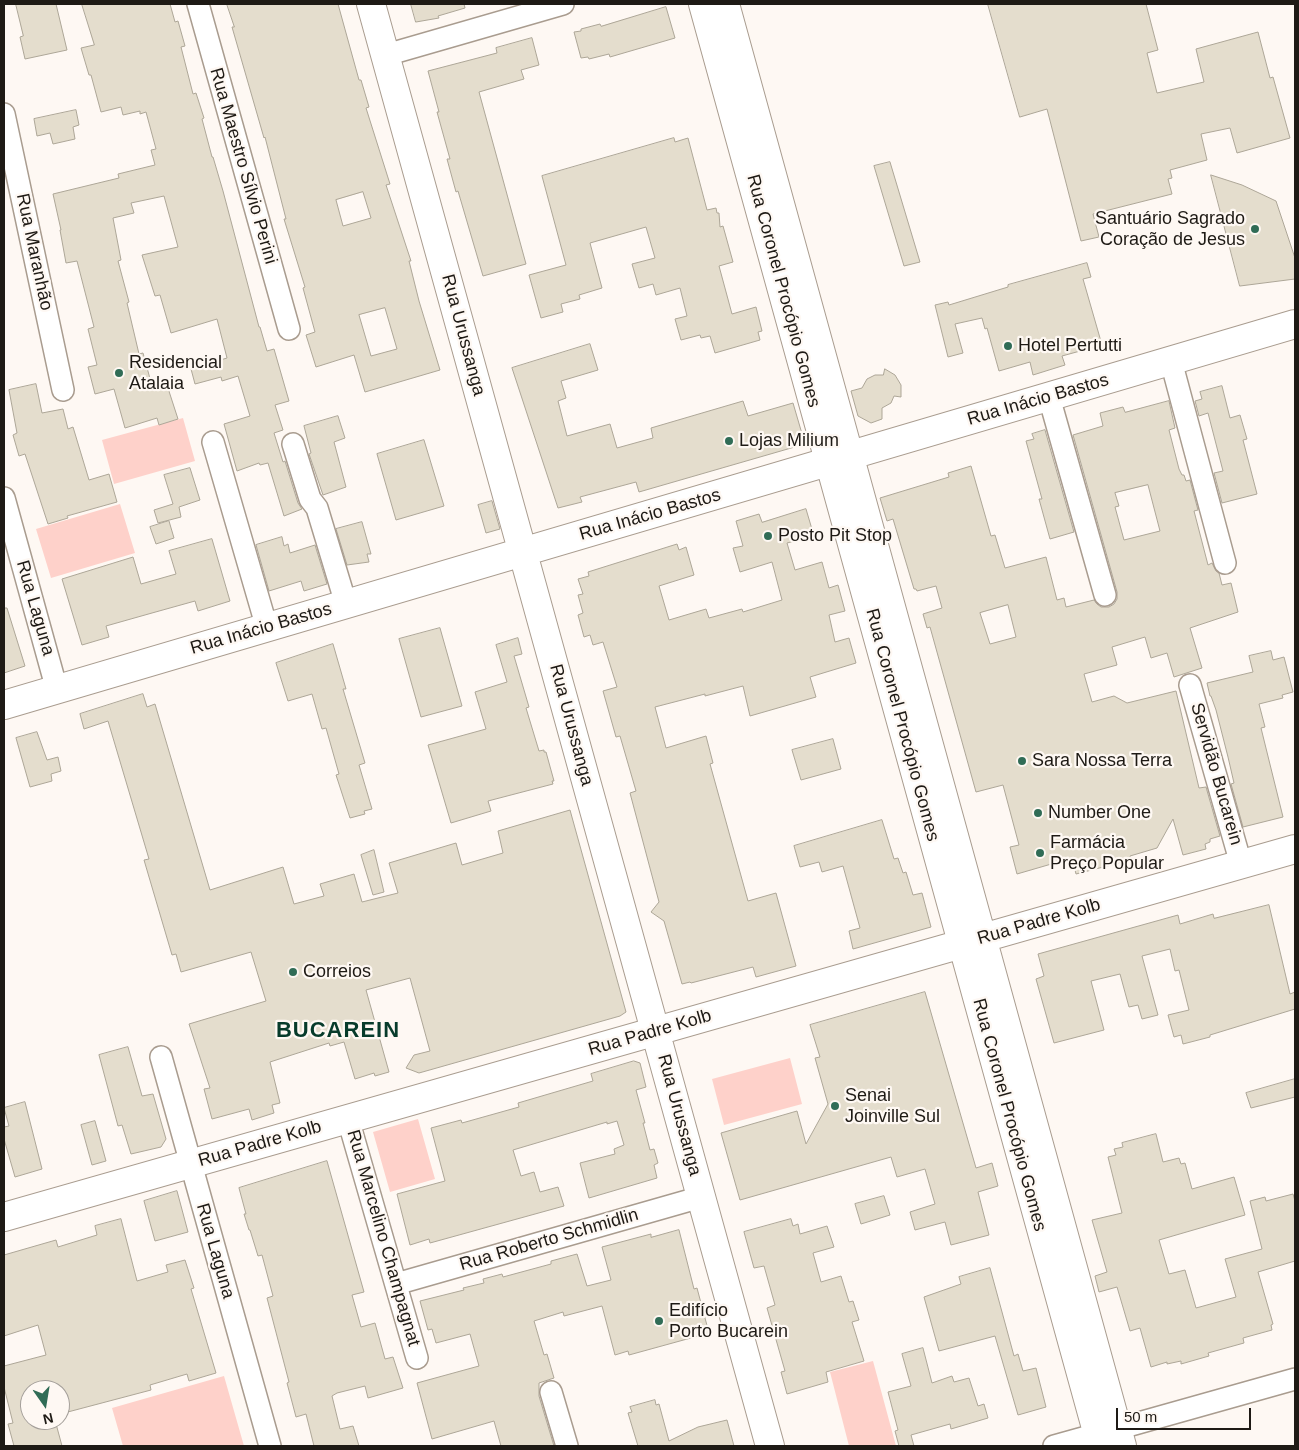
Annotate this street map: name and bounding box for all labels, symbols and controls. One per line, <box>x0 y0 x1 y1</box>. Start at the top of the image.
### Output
street label: Rua Maestro Sílvio Perini <box>205 65 281 267</box>
street label: Rua Coronel Procópio Gomes <box>741 172 825 410</box>
street label: Rua Maranhão <box>11 192 57 312</box>
place label: Santuário Sagrado Coração de Jesus <box>1095 208 1245 250</box>
marker: Santuário Sagrado Coração de Jesus <box>1249 223 1261 235</box>
street label: Rua Urussanga <box>436 272 490 398</box>
place label: Hotel Pertutti <box>1018 335 1122 357</box>
marker: Hotel Pertutti <box>1002 340 1014 352</box>
place label: Residencial Atalaia <box>129 352 222 394</box>
marker: Residencial Atalaia <box>113 367 125 379</box>
street label: Rua Inácio Bastos <box>965 369 1111 431</box>
place label: Lojas Milium <box>739 430 839 452</box>
marker: Lojas Milium <box>723 435 735 447</box>
street label: Rua Inácio Bastos <box>577 484 723 546</box>
place label: Posto Pit Stop <box>778 525 892 547</box>
marker: Posto Pit Stop <box>762 530 774 542</box>
street label: Rua Laguna <box>11 558 59 658</box>
street label: Rua Inácio Bastos <box>188 598 334 660</box>
street label: Rua Coronel Procópio Gomes <box>860 606 944 844</box>
street label: Rua Urussanga <box>544 662 598 788</box>
street label: Servidão Bucarein <box>1185 700 1247 848</box>
place label: Sara Nossa Terra <box>1032 750 1172 772</box>
marker: Sara Nossa Terra <box>1016 755 1028 767</box>
place label: Number One <box>1048 802 1151 824</box>
marker: Number One <box>1032 807 1044 819</box>
place label: Farmácia Preço Popular <box>1050 832 1164 874</box>
marker: Farmácia Preço Popular <box>1034 847 1046 859</box>
street label: Rua Padre Kolb <box>975 894 1103 950</box>
place label: Correios <box>303 961 371 983</box>
marker: Correios <box>287 966 299 978</box>
street label: Rua Coronel Procópio Gomes <box>967 996 1051 1234</box>
street label: Rua Padre Kolb <box>586 1005 714 1061</box>
district label: BUCAREIN <box>275 1018 401 1044</box>
street label: Rua Urussanga <box>652 1052 706 1178</box>
place label: Senai Joinville Sul <box>845 1085 940 1128</box>
marker: Senai Joinville Sul <box>829 1100 841 1112</box>
street label: Rua Padre Kolb <box>196 1116 324 1172</box>
street label: Rua Marcelino Champagnat <box>342 1127 424 1349</box>
street label: Rua Laguna <box>191 1201 239 1301</box>
street label: Rua Roberto Schmidlin <box>457 1204 641 1276</box>
place label: Edifício Porto Bucarein <box>669 1300 788 1342</box>
marker: Edifício Porto Bucarein <box>653 1315 665 1327</box>
north arrow <box>20 1380 70 1430</box>
scale bar <box>1119 1398 1254 1430</box>
text: 50 m <box>1124 1408 1157 1425</box>
text: N <box>41 1410 55 1428</box>

